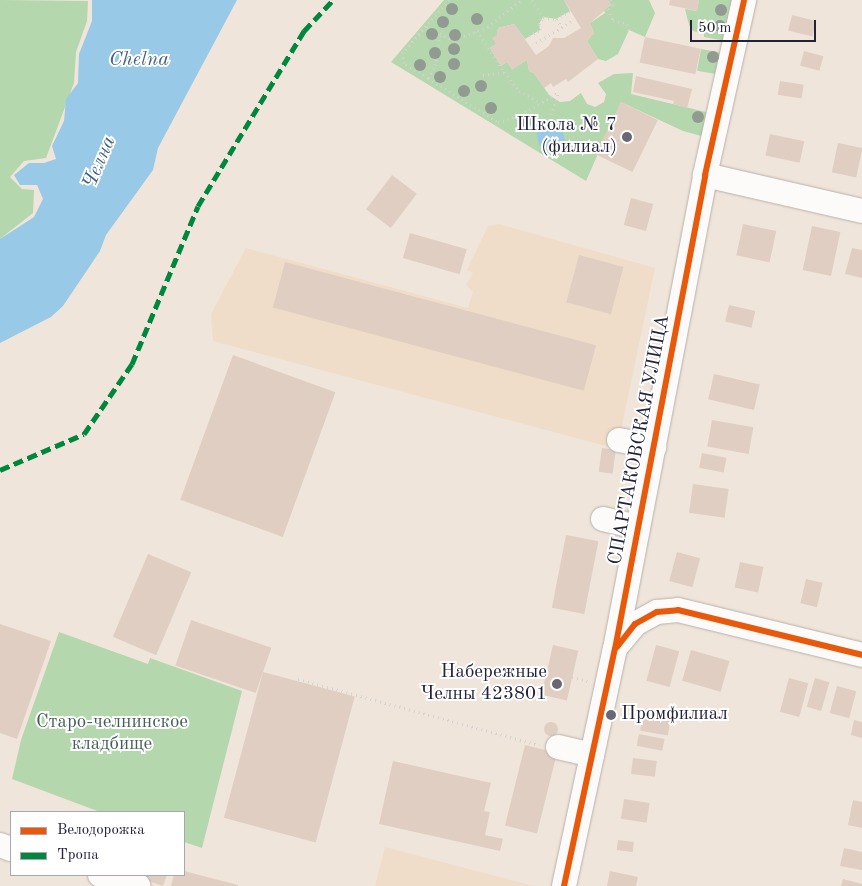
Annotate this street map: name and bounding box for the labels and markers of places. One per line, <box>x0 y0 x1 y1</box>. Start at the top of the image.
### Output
place label: Школа № 7 (филиал) <box>516 115 617 159</box>
marker: Школа № 7 (филиал) <box>621 131 633 143</box>
place label: Набережные Челны 423801 <box>420 662 547 706</box>
marker: Набережные Челны 423801 <box>551 678 563 690</box>
place label: Промфилиал <box>621 704 728 726</box>
marker: Промфилиал <box>605 709 617 721</box>

